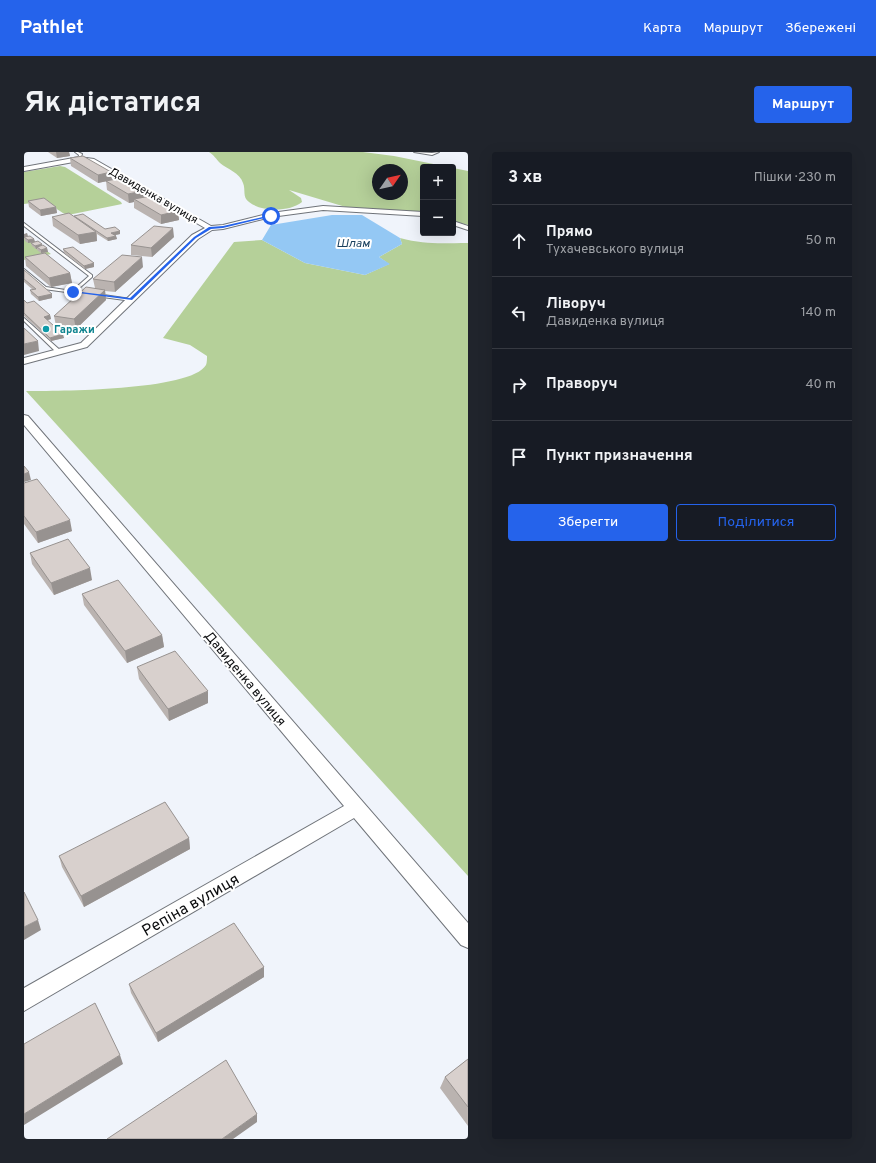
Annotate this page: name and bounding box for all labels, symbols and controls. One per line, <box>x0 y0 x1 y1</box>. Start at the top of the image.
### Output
text: Pathlet <box>20 16 84 40</box>
text: Карта <box>643 20 681 37</box>
text: Маршрут <box>703 20 763 37</box>
text: Збережені <box>785 20 856 37</box>
text: Як дістатися <box>24 86 201 122</box>
button: Маршрут <box>754 86 852 123</box>
north arrow <box>372 164 408 200</box>
map controls <box>420 164 456 236</box>
button: + <box>420 164 456 200</box>
street label: Давиденка вулиця <box>107 165 200 227</box>
text: 3 хв <box>508 167 542 189</box>
text: Пішки · 230 m <box>754 170 836 186</box>
button: − <box>420 200 456 236</box>
route start <box>262 207 280 225</box>
text: Прямо <box>546 223 593 242</box>
icon: ahead <box>508 230 530 252</box>
text: 50 m <box>806 233 836 249</box>
water label: Шлам <box>336 236 371 252</box>
text: Тухачевського вулиця <box>546 242 684 258</box>
route end <box>64 283 82 301</box>
text: Ліворуч <box>546 295 606 314</box>
icon: left <box>508 302 530 324</box>
text: 140 m <box>801 305 836 321</box>
text: Давиденка вулиця <box>546 314 665 330</box>
place label: Гаражи <box>54 323 95 337</box>
marker: Гаражи <box>41 324 51 334</box>
icon: right <box>508 374 530 396</box>
text: Праворуч <box>546 375 617 394</box>
text: 40 m <box>806 377 836 393</box>
icon: arrive <box>508 446 530 468</box>
text: Пункт призначення <box>546 447 693 466</box>
button: Зберегти <box>508 504 668 541</box>
button: Поділитися <box>676 504 836 541</box>
street label: Давиденка вулиця <box>200 629 289 730</box>
street label: Репiна вулиця <box>139 870 243 942</box>

